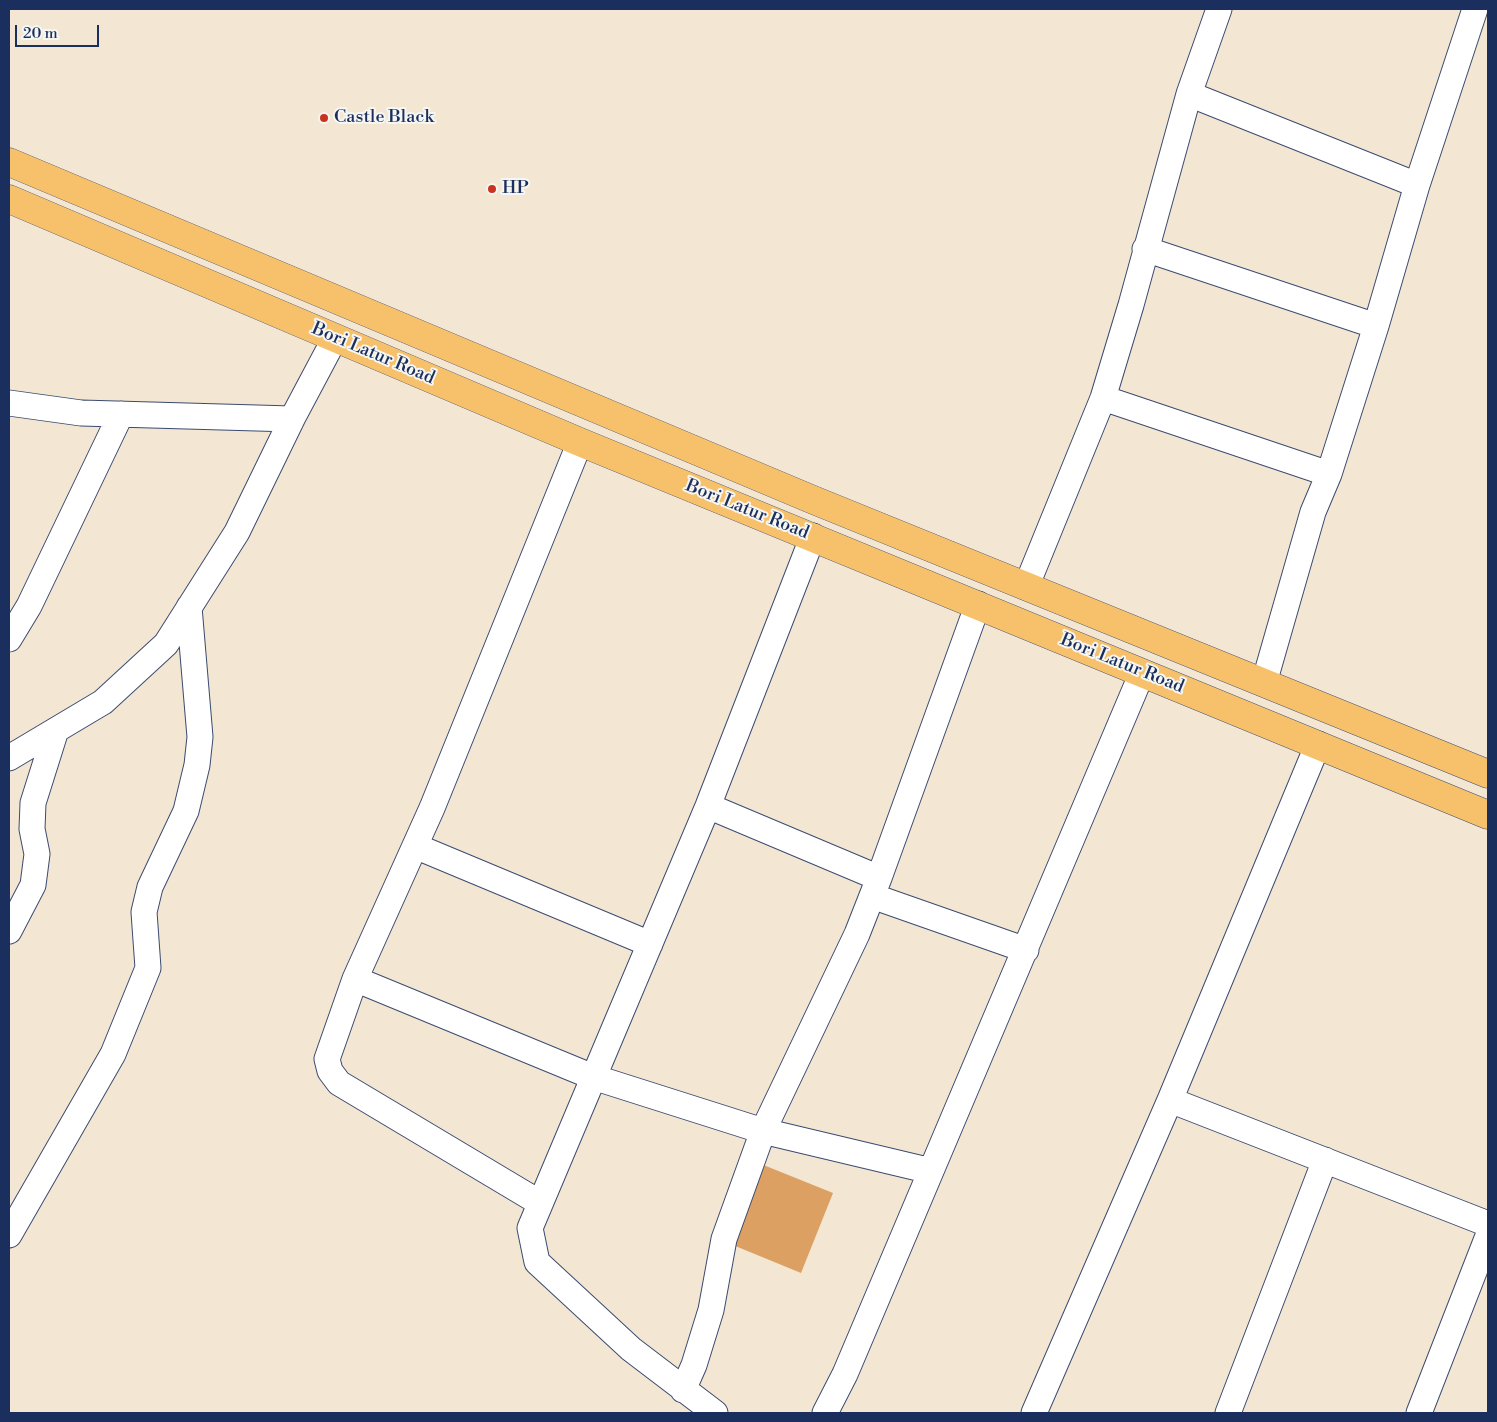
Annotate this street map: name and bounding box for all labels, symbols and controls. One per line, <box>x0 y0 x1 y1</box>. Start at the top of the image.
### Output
scale bar <box>18 15 101 47</box>
text: 20 m <box>23 24 58 43</box>
place label: Castle Black <box>334 107 434 129</box>
marker: Castle Black <box>318 112 330 124</box>
place label: HP <box>502 178 529 200</box>
marker: HP <box>486 183 498 195</box>
street label: Bori Latur Road <box>308 318 438 390</box>
street label: Bori Latur Road <box>682 475 812 545</box>
street label: Bori Latur Road <box>1057 629 1187 699</box>

